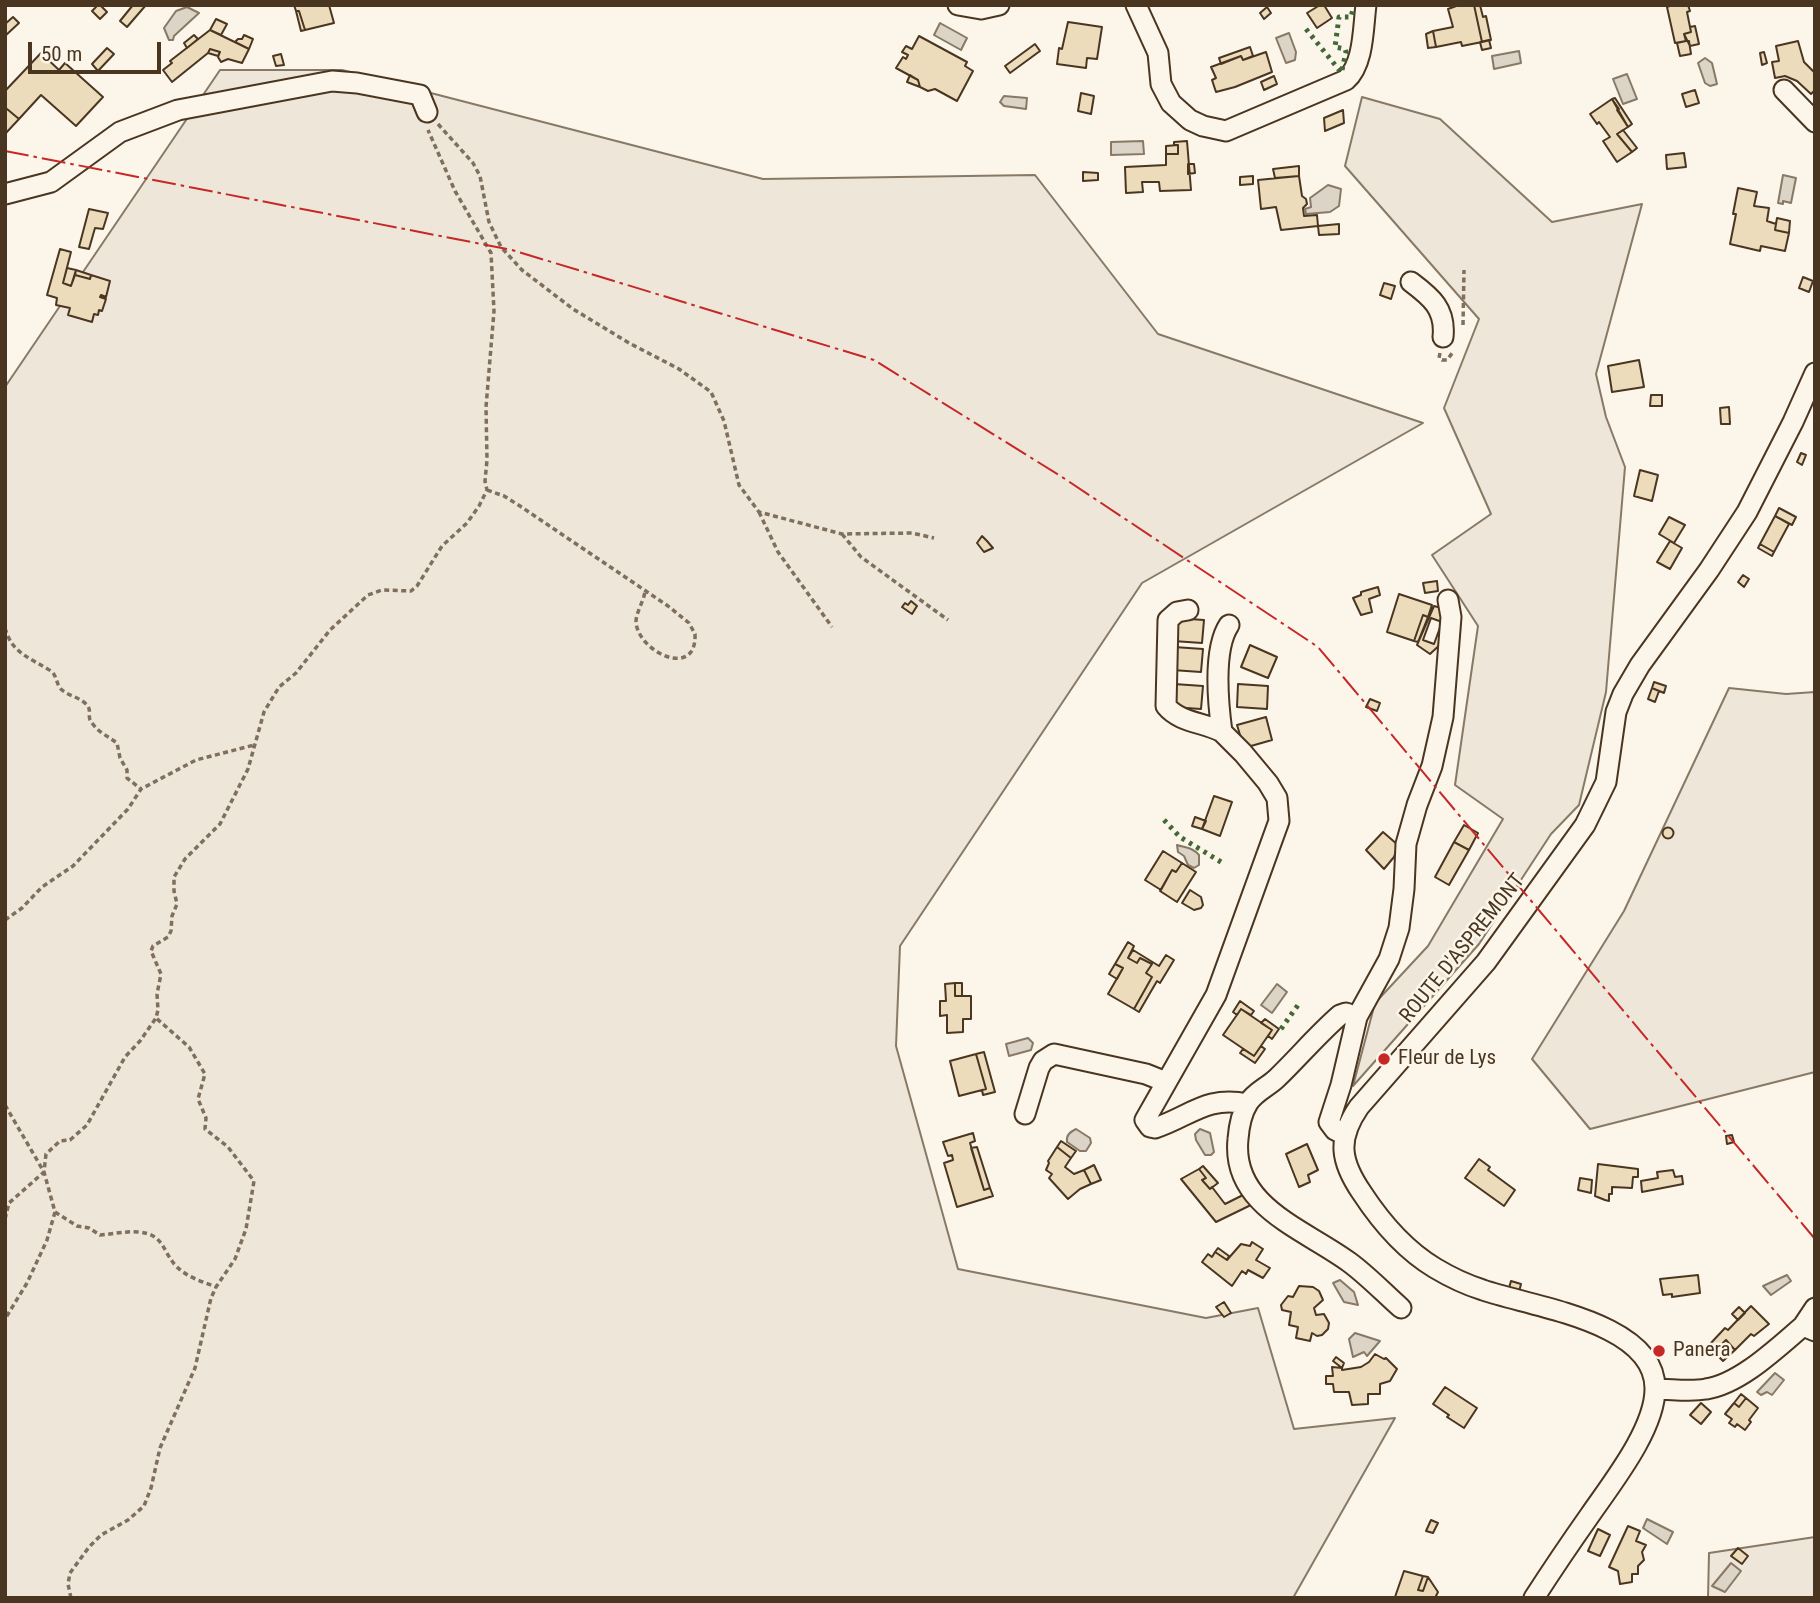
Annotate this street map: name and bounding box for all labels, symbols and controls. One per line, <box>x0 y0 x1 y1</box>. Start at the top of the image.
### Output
scale bar <box>32 28 164 72</box>
text: 50 m <box>41 42 82 66</box>
street label: ROUTE D'ASPREMONT <box>1395 869 1531 1029</box>
place label: Fleur de Lys <box>1398 1046 1496 1072</box>
marker: Fleur de Lys <box>1376 1051 1392 1067</box>
place label: Panera <box>1673 1338 1731 1364</box>
marker: Panera <box>1651 1343 1667 1359</box>

